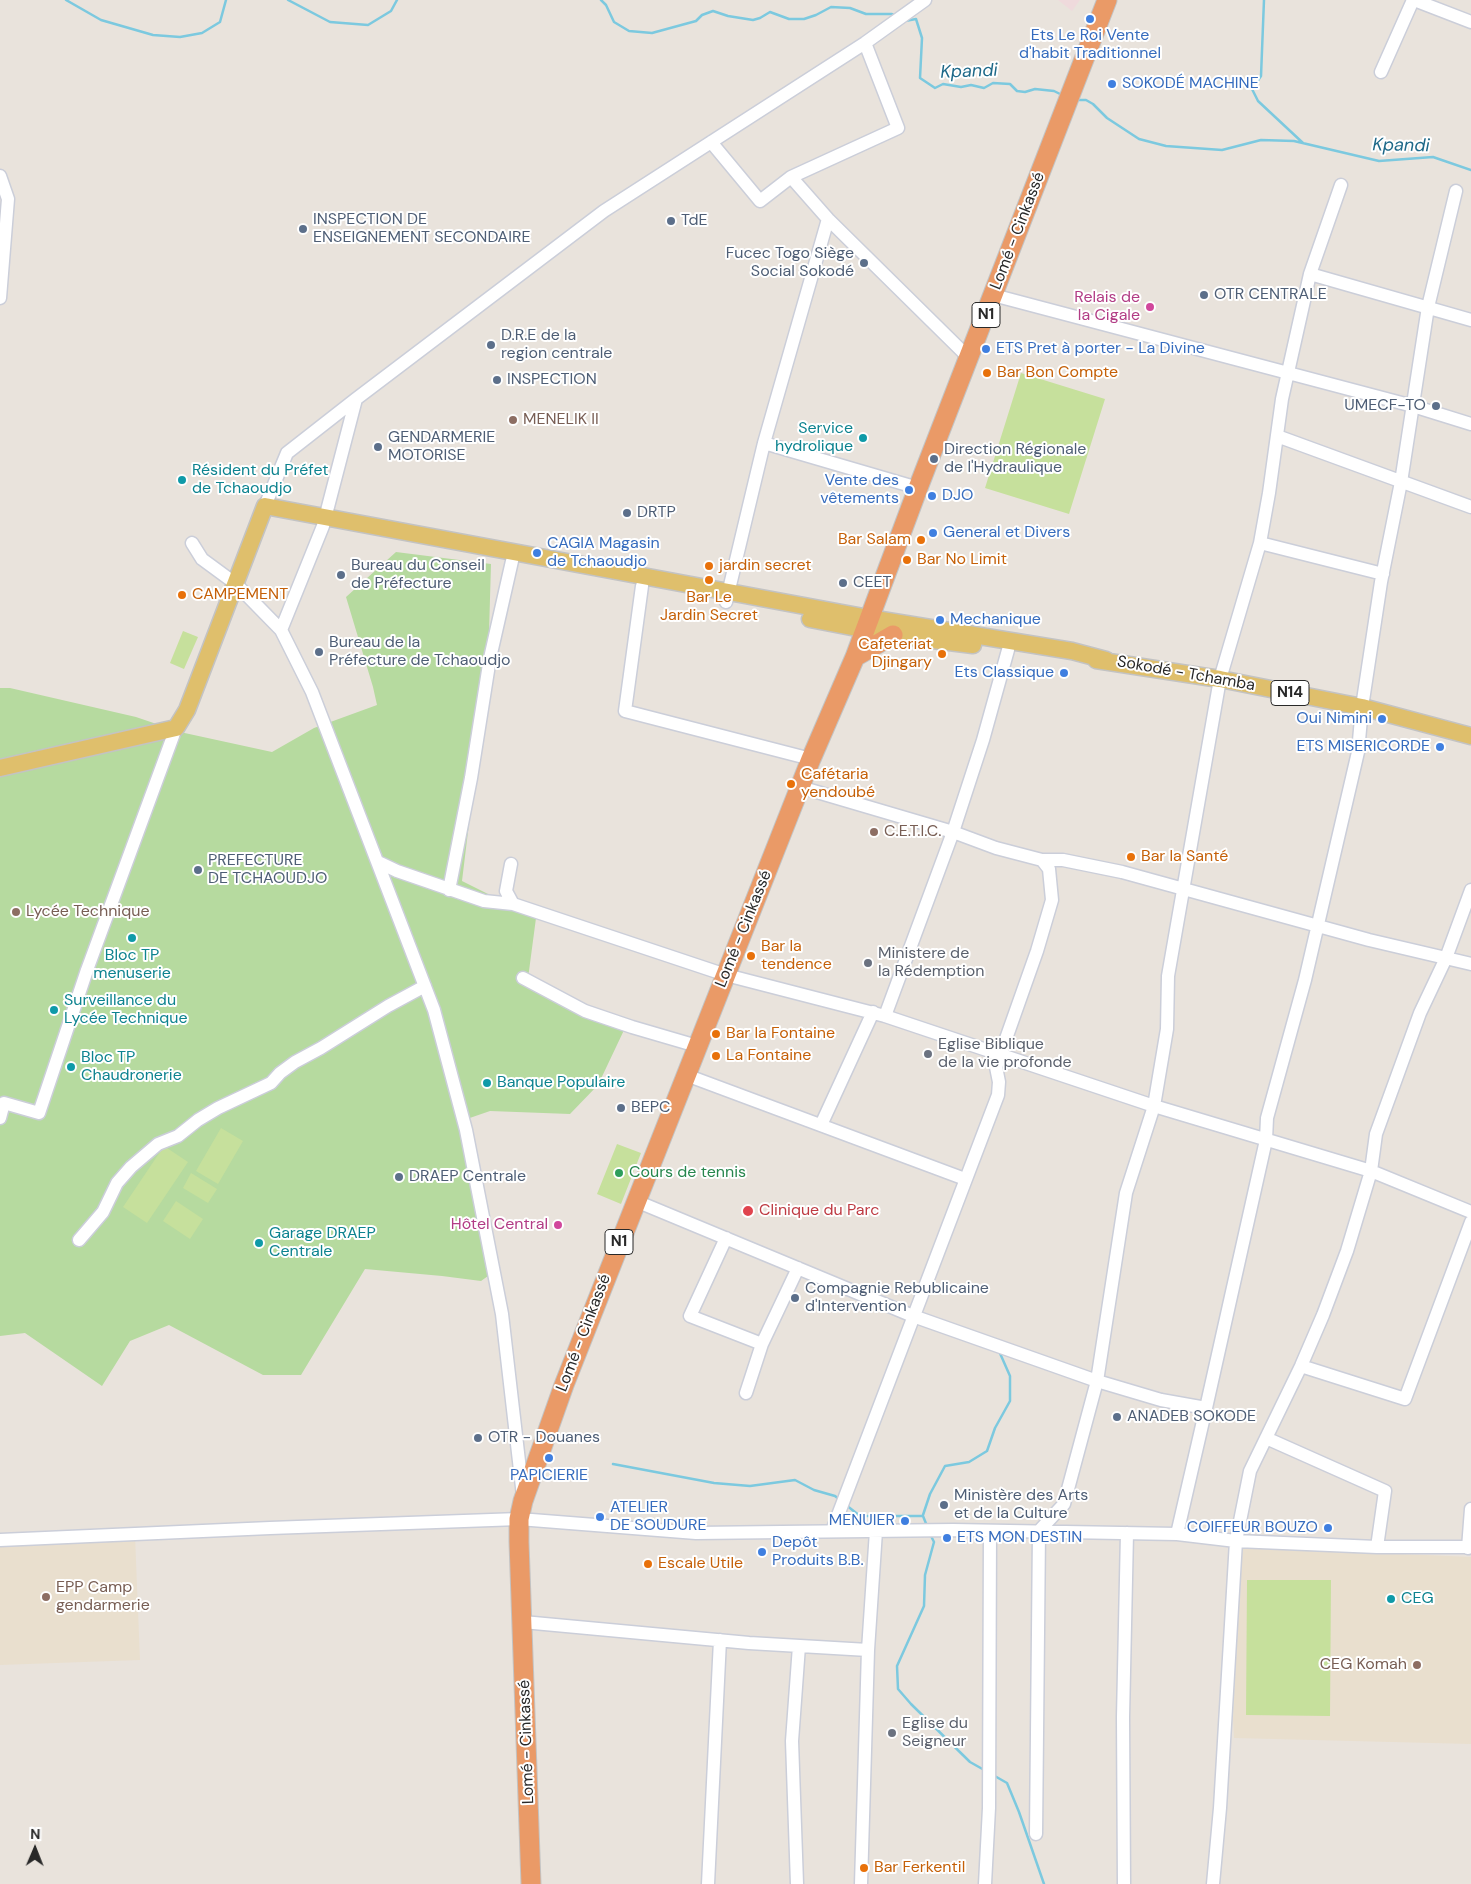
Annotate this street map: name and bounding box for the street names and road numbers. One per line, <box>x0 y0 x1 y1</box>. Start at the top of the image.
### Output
street label: Lomé - Cinkassé <box>987 169 1049 293</box>
road number: N1 <box>972 302 1000 328</box>
street label: Sokodé - Tchamba <box>1116 652 1256 696</box>
road number: N14 <box>1271 680 1309 706</box>
street label: Lomé - Cinkassé <box>712 868 776 990</box>
road number: N1 <box>605 1230 633 1254</box>
street label: Lomé - Cinkassé <box>553 1271 615 1395</box>
street label: Lomé - Cinkassé <box>515 1679 539 1805</box>

